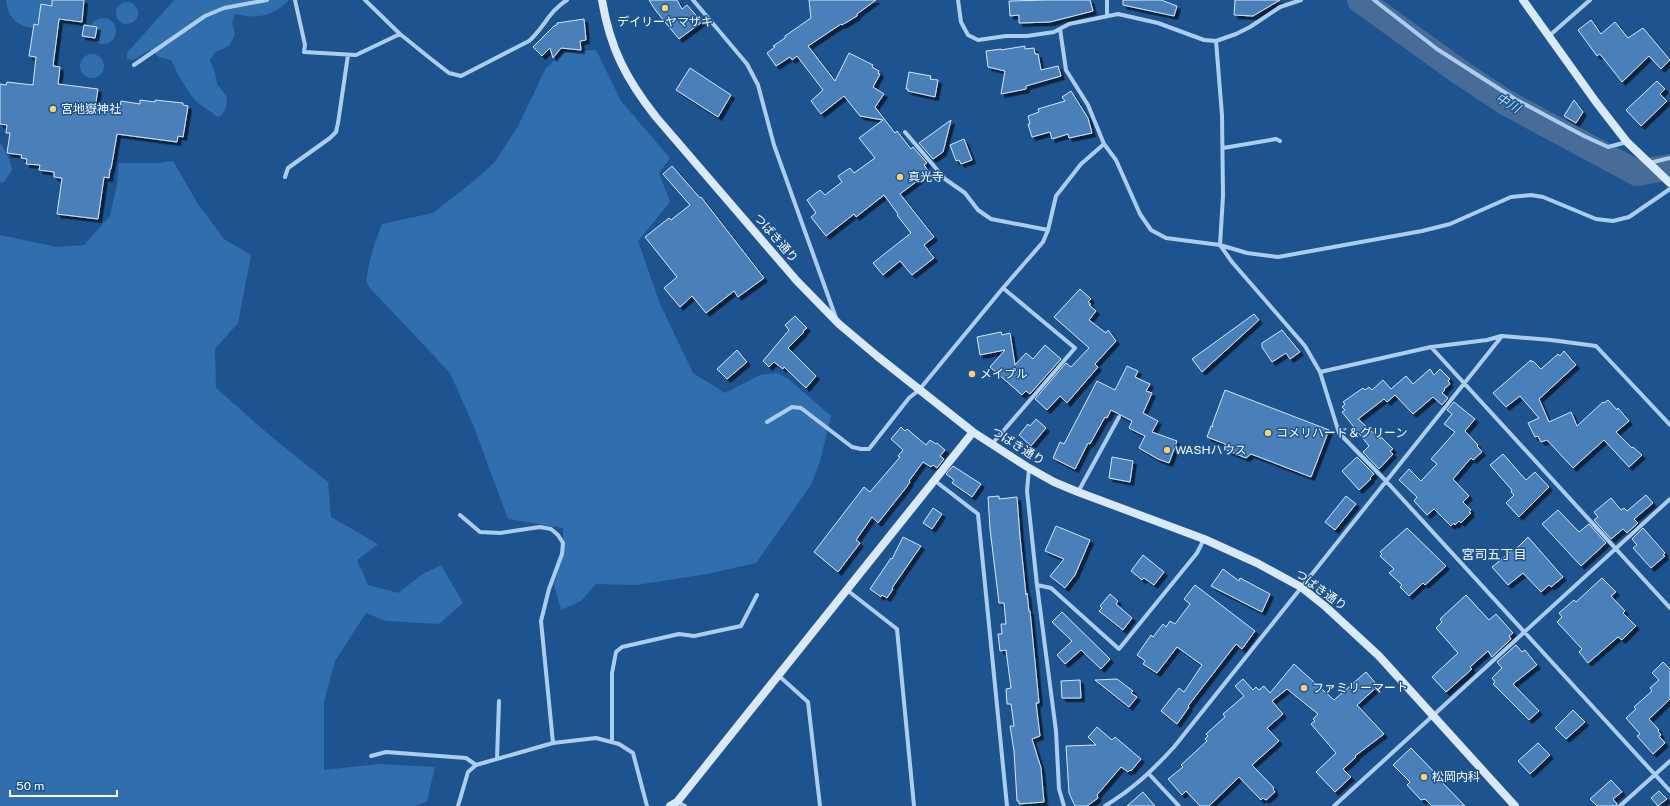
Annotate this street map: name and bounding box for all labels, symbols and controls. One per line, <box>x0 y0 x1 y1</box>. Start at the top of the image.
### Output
marker: デイリーヤマザキ <box>660 3 670 13</box>
place label: デイリーヤマザキ <box>617 15 713 29</box>
water label: 中川 <box>1493 90 1525 117</box>
place label: 宮地嶽神社 <box>61 102 121 116</box>
marker: 宮地嶽神社 <box>48 104 58 114</box>
place label: 真光寺 <box>908 170 944 184</box>
marker: 真光寺 <box>895 172 905 182</box>
street label: つばき通り <box>751 211 801 265</box>
place label: メイプル <box>980 367 1028 381</box>
marker: メイプル <box>967 369 977 379</box>
street label: つばき通り <box>989 424 1047 468</box>
place label: コメリハード＆グリーン <box>1276 426 1407 440</box>
marker: コメリハード＆グリーン <box>1263 428 1273 438</box>
place label: WASHハウス <box>1175 443 1247 457</box>
marker: WASHハウス <box>1162 445 1172 455</box>
district label: 宮司五丁目 <box>1461 547 1527 562</box>
street label: つばき通り <box>1293 567 1349 613</box>
place label: ファミリーマート <box>1312 681 1408 695</box>
marker: ファミリーマート <box>1299 683 1309 693</box>
place label: 松岡内科 <box>1432 770 1480 784</box>
scale bar <box>10 772 117 798</box>
marker: 松岡内科 <box>1419 772 1429 782</box>
text: 50 m <box>16 779 44 793</box>

